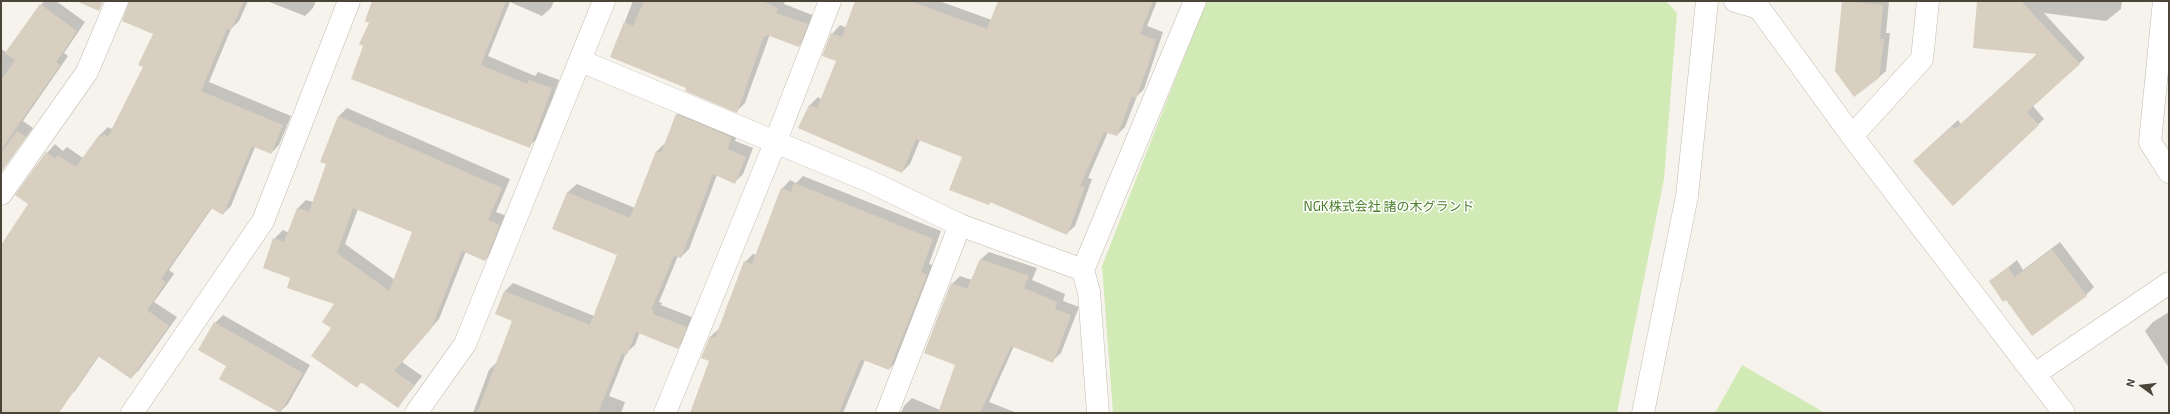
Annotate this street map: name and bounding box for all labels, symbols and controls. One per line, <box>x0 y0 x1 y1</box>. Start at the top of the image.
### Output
park label: NGK株式会社 諸の木グランド <box>1304 199 1474 215</box>
north arrow <box>2122 366 2162 406</box>
text: N <box>2123 377 2137 388</box>

